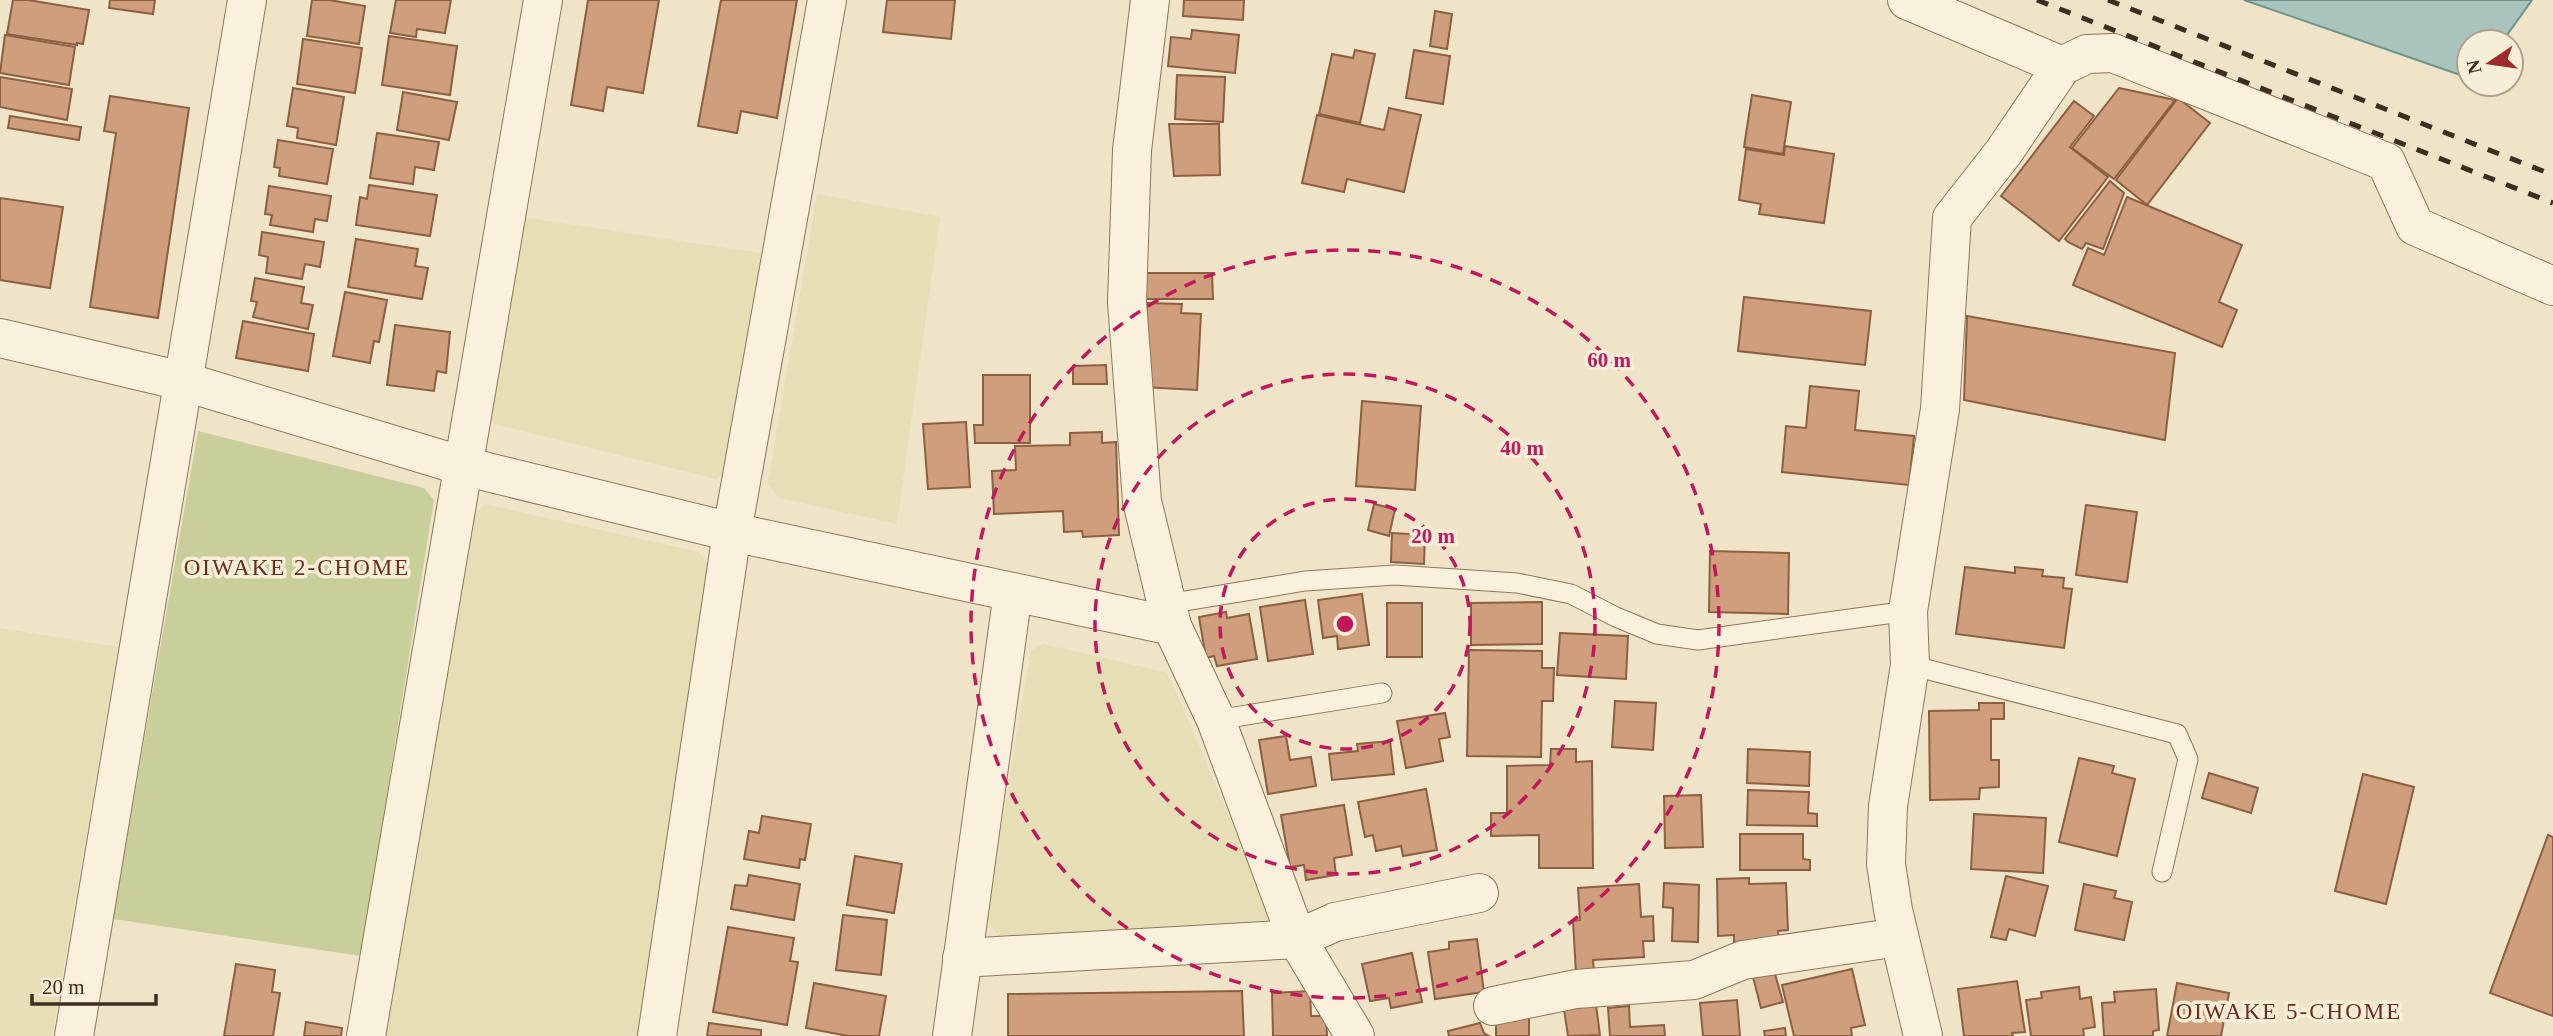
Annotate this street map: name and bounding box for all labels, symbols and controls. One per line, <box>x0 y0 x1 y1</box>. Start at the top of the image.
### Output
north arrow <box>2455 28 2525 98</box>
text: N <box>2462 57 2486 76</box>
text: 60 m <box>1587 348 1631 372</box>
text: 40 m <box>1500 436 1544 460</box>
text: 20 m <box>1411 524 1455 548</box>
district label: OIWAKE 2-CHOME <box>184 555 410 580</box>
centre of rings <box>1333 612 1357 636</box>
scale bar <box>32 962 156 1006</box>
text: 20 m <box>42 975 85 999</box>
district label: OIWAKE 5-CHOME <box>2176 999 2402 1024</box>

